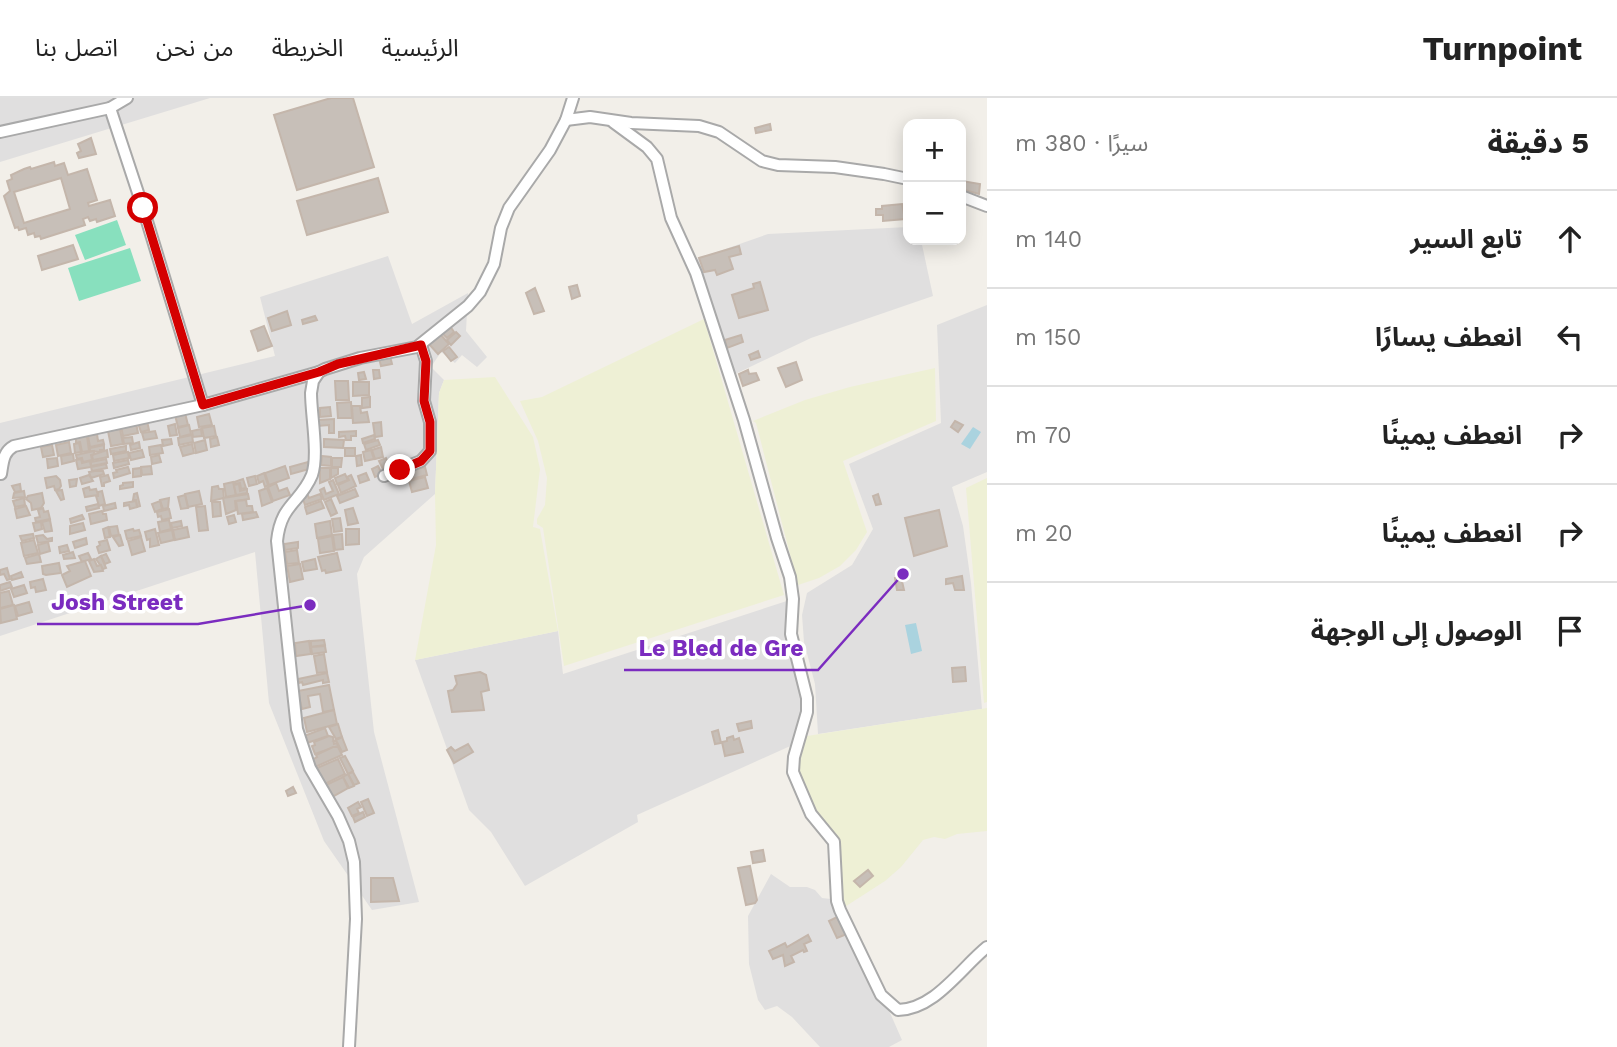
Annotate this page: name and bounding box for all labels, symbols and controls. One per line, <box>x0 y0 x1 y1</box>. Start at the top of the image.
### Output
text: Turnpoint <box>1423 29 1582 68</box>
text: اتصل بنا <box>35 34 118 62</box>
text: من نحن <box>156 34 234 62</box>
text: الخريطة <box>272 34 344 62</box>
text: الرئيسية <box>382 34 459 62</box>
map controls <box>903 119 966 245</box>
button: + <box>903 119 966 182</box>
text: 5 دقيقة <box>1487 125 1589 160</box>
text: سيرًا · 380 m <box>1015 130 1148 157</box>
button: − <box>903 182 966 245</box>
route start <box>127 192 158 223</box>
icon: ahead <box>1551 220 1589 258</box>
text: تابع السير <box>1410 224 1522 254</box>
text: 140 m <box>1015 226 1082 253</box>
icon: left <box>1551 318 1589 356</box>
text: انعطف يسارًا <box>1375 322 1522 352</box>
text: 150 m <box>1015 324 1081 351</box>
icon: right <box>1551 416 1589 454</box>
text: انعطف يمينًا <box>1382 420 1522 450</box>
text: 70 m <box>1015 422 1072 449</box>
route end <box>384 454 415 485</box>
icon: right <box>1551 514 1589 552</box>
text: انعطف يمينًا <box>1382 518 1522 548</box>
text: 20 m <box>1015 520 1072 547</box>
callout: Josh Street <box>37 580 198 624</box>
text: Josh Street <box>51 589 183 616</box>
icon: arrive <box>1551 612 1589 650</box>
text: الوصول إلى الوجهة <box>1311 616 1522 646</box>
callout: Le Bled de Gre <box>624 626 818 670</box>
text: Le Bled de Gre <box>638 635 804 662</box>

